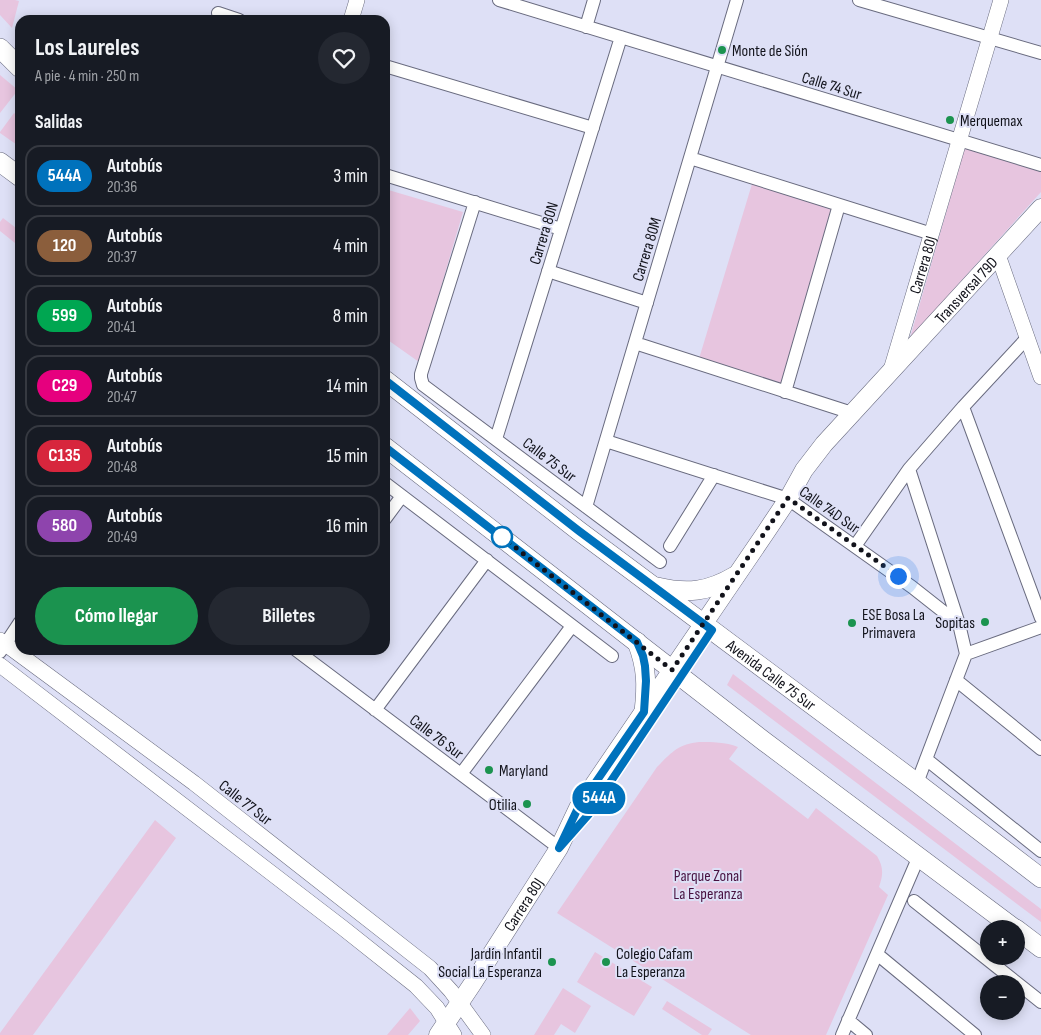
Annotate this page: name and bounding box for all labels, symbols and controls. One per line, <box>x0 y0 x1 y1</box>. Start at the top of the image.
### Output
button: heart <box>318 32 370 84</box>
text: Los Laureles <box>35 33 139 62</box>
place label: Monte de Sión <box>732 42 808 61</box>
marker: Monte de Sión <box>716 44 728 56</box>
text: A pie · 4 min · 250 m <box>35 67 139 86</box>
street label: Calle 74 Sur <box>799 68 864 105</box>
text: Salidas <box>35 111 83 134</box>
place label: Merquemax <box>960 112 1022 131</box>
marker: Merquemax <box>944 114 956 126</box>
text: Autobús <box>107 155 163 178</box>
text: 544A <box>48 165 81 186</box>
text: 3 min <box>333 165 368 188</box>
text: 20:36 <box>107 178 137 197</box>
street label: Carrera 80N <box>526 200 563 267</box>
street label: Carrera 80M <box>629 215 666 284</box>
text: Autobús <box>107 225 163 248</box>
street label: Carrera 80J <box>906 234 941 296</box>
text: 120 <box>53 235 76 256</box>
text: 4 min <box>333 235 368 258</box>
text: 20:37 <box>107 248 137 267</box>
street label: Transversal 79D <box>931 253 1002 328</box>
text: Autobús <box>107 295 163 318</box>
text: 599 <box>52 305 77 326</box>
text: 8 min <box>333 305 368 328</box>
text: 20:41 <box>107 318 136 337</box>
text: Autobús <box>107 365 163 388</box>
text: C29 <box>52 375 77 396</box>
text: 14 min <box>327 375 368 398</box>
text: 20:47 <box>107 388 137 407</box>
street label: Calle 75 Sur <box>519 434 580 487</box>
text: Autobús <box>107 435 163 458</box>
text: C135 <box>48 445 81 466</box>
text: 15 min <box>327 445 368 468</box>
text: 20:48 <box>107 458 137 477</box>
street label: Calle 74D Sur <box>795 483 863 538</box>
text: Autobús <box>107 505 163 528</box>
text: 580 <box>52 515 77 536</box>
text: 16 min <box>326 515 368 538</box>
unlabelled marker <box>491 526 513 548</box>
text: 20:49 <box>107 528 137 547</box>
your location <box>886 564 911 589</box>
button: Cómo llegar <box>35 587 198 645</box>
button: Billetes <box>208 587 370 645</box>
place label: ESE Bosa La Primavera <box>862 606 925 643</box>
place label: Sopitas <box>935 614 975 633</box>
marker: Sopitas <box>979 616 991 628</box>
marker: ESE Bosa La Primavera <box>846 617 858 629</box>
street label: Avenida Calle 75 Sur <box>721 636 819 715</box>
street label: Calle 76 Sur <box>405 711 467 764</box>
place label: Maryland <box>499 762 548 781</box>
marker: Maryland <box>483 764 495 776</box>
street label: Calle 77 Sur <box>215 777 276 830</box>
line badge: 544A <box>564 782 634 814</box>
text: 544A <box>582 787 616 808</box>
place label: Otilia <box>489 796 517 815</box>
marker: Otilia <box>521 798 533 810</box>
park label: Parque Zonal La Esperanza <box>673 867 743 904</box>
street label: Carrera 80J <box>500 875 548 935</box>
map controls <box>980 920 1025 1020</box>
button: + <box>980 920 1025 965</box>
place label: Jardín Infantil Social La Esperanza <box>438 945 542 982</box>
place label: Colegio Cafam La Esperanza <box>616 945 693 982</box>
marker: Jardín Infantil Social La Esperanza <box>546 956 558 968</box>
marker: Colegio Cafam La Esperanza <box>600 956 612 968</box>
button: − <box>980 975 1025 1020</box>

